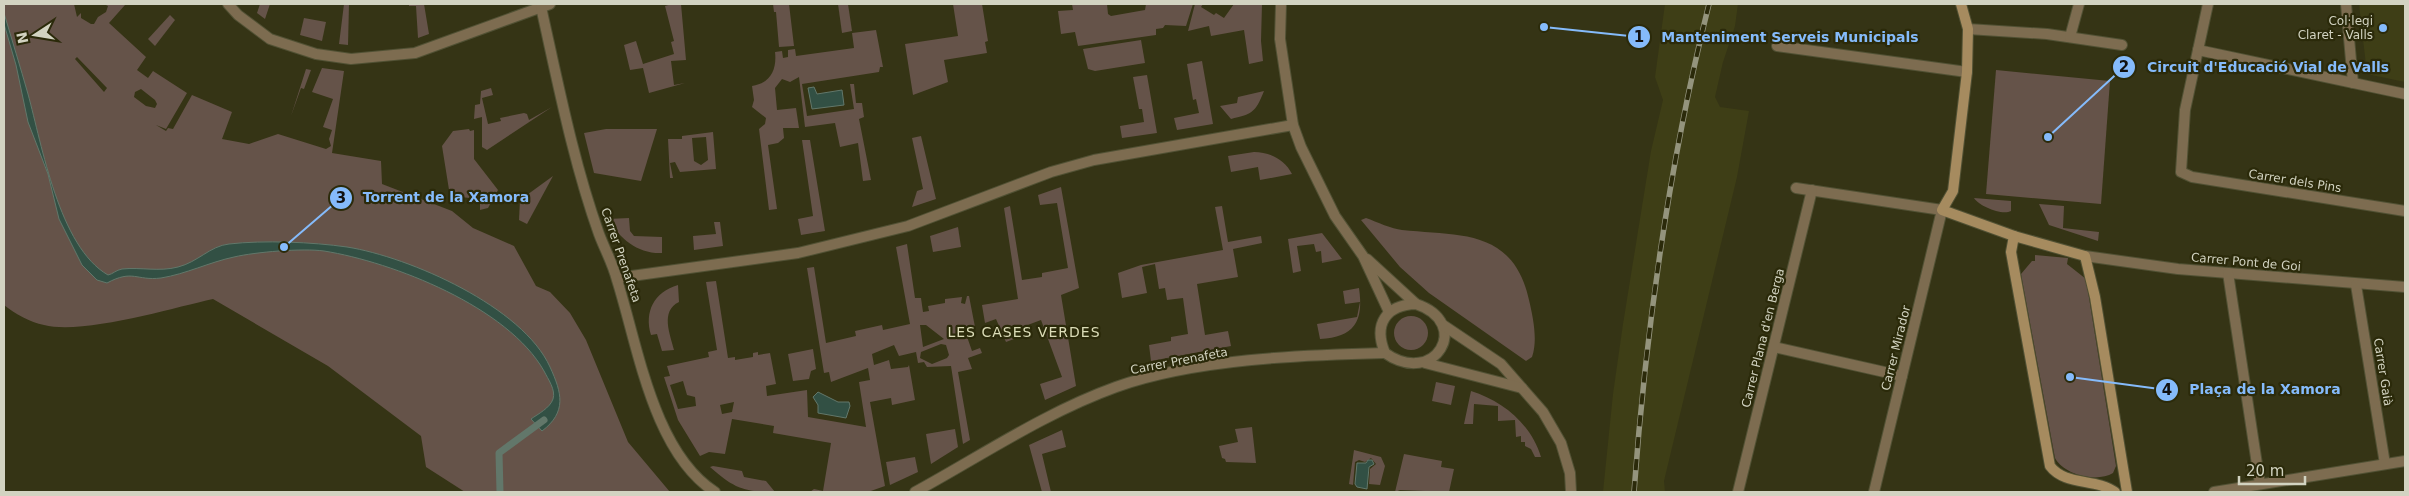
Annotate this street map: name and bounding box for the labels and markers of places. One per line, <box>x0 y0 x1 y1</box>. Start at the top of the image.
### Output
place label: Col·legi Claret - Valls <box>2298 14 2373 42</box>
marker: Col·legi Claret - Valls <box>2377 22 2389 34</box>
callout: Manteniment Serveis Municipals <box>1627 23 1929 52</box>
callout: Circuit d'Educació Vial de Valls <box>2112 53 2399 82</box>
callout: Torrent de la Xamora <box>328 183 540 212</box>
callout: Plaça de la Xamora <box>2154 375 2351 404</box>

